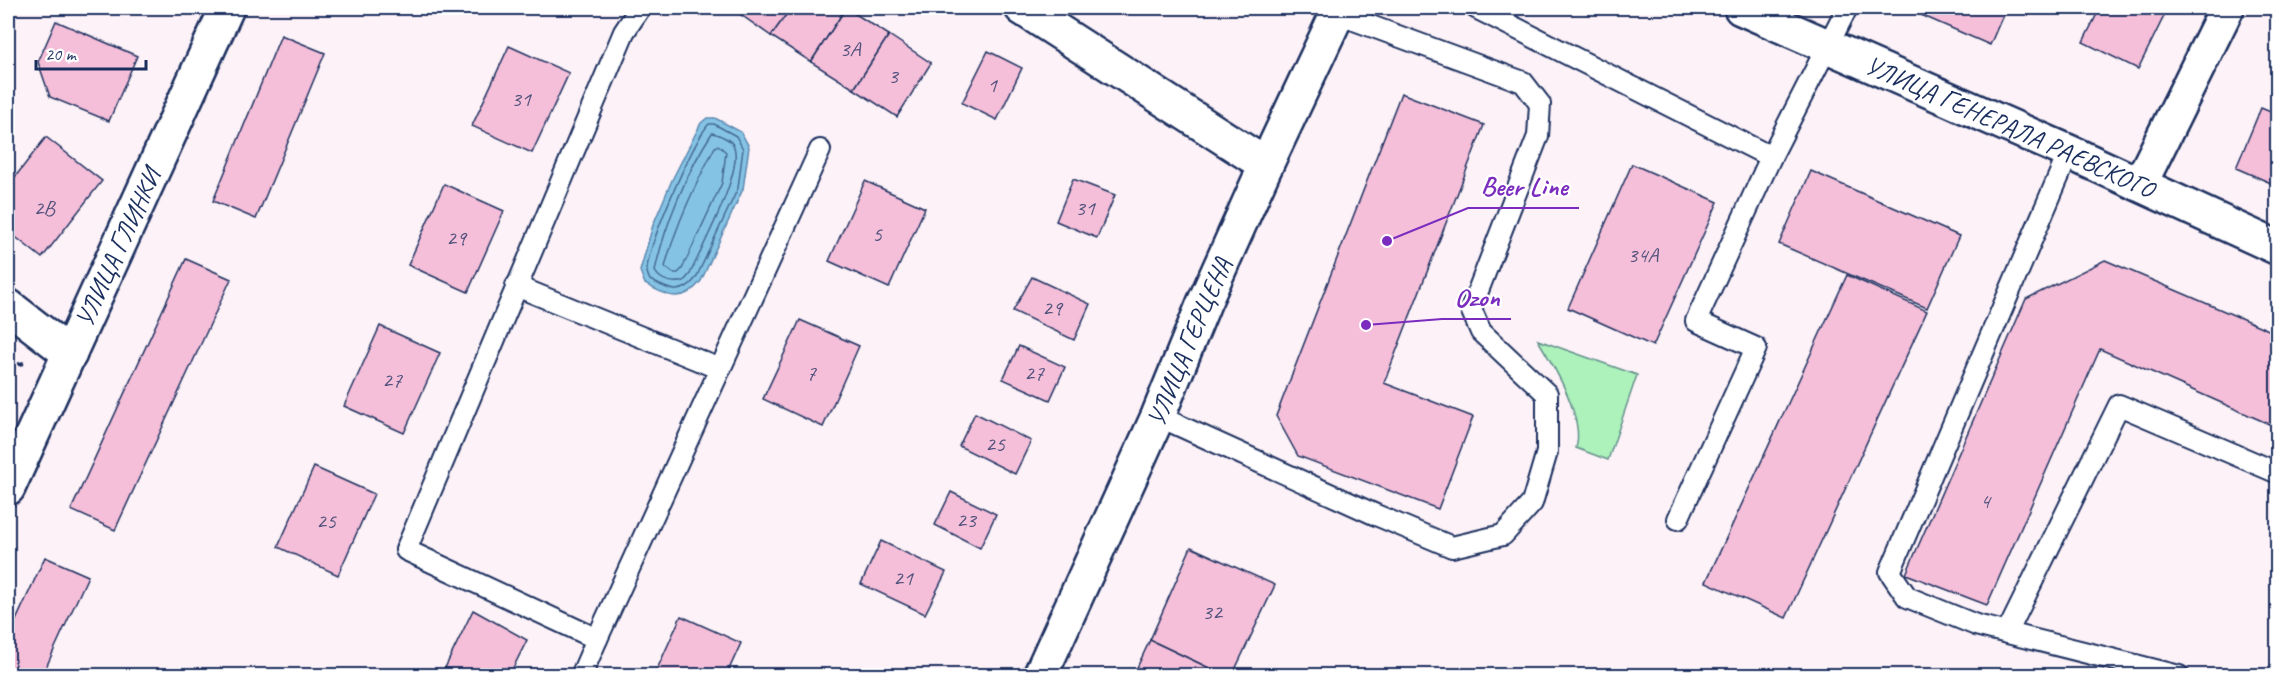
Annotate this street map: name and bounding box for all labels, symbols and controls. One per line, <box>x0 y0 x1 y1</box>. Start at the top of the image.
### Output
scale bar <box>36 33 146 71</box>
house number: 3А <box>840 35 861 63</box>
text: 20 m <box>45 43 78 65</box>
street label: УЛИЦА ГЕНЕРАЛА РАЕВСКОГО <box>1860 48 2162 207</box>
house number: 3 <box>888 62 900 90</box>
house number: 1 <box>987 71 998 99</box>
house number: 31 <box>511 85 532 113</box>
street label: УЛИЦА ГЛИНКИ <box>67 160 170 332</box>
callout: Beer Line <box>1468 163 1579 208</box>
text: Beer Line <box>1481 169 1570 203</box>
house number: 2В <box>33 194 56 222</box>
house number: 31 <box>1075 194 1096 222</box>
house number: 5 <box>872 220 883 248</box>
house number: 29 <box>446 224 468 252</box>
house number: 34А <box>1628 241 1659 269</box>
street label: УЛИЦА ГЕРЦЕНА <box>1139 251 1239 431</box>
callout: Ozon <box>1442 274 1511 319</box>
text: Ozon <box>1454 280 1500 314</box>
house number: 29 <box>1042 294 1064 322</box>
house number: 7 <box>806 359 817 387</box>
house number: 27 <box>1024 359 1045 387</box>
house number: 27 <box>382 366 403 394</box>
house number: 25 <box>985 430 1006 458</box>
house number: 4 <box>1980 487 1992 515</box>
house number: 23 <box>956 506 978 534</box>
house number: 25 <box>316 507 337 535</box>
house number: 21 <box>893 564 914 592</box>
house number: 32 <box>1202 598 1224 626</box>

